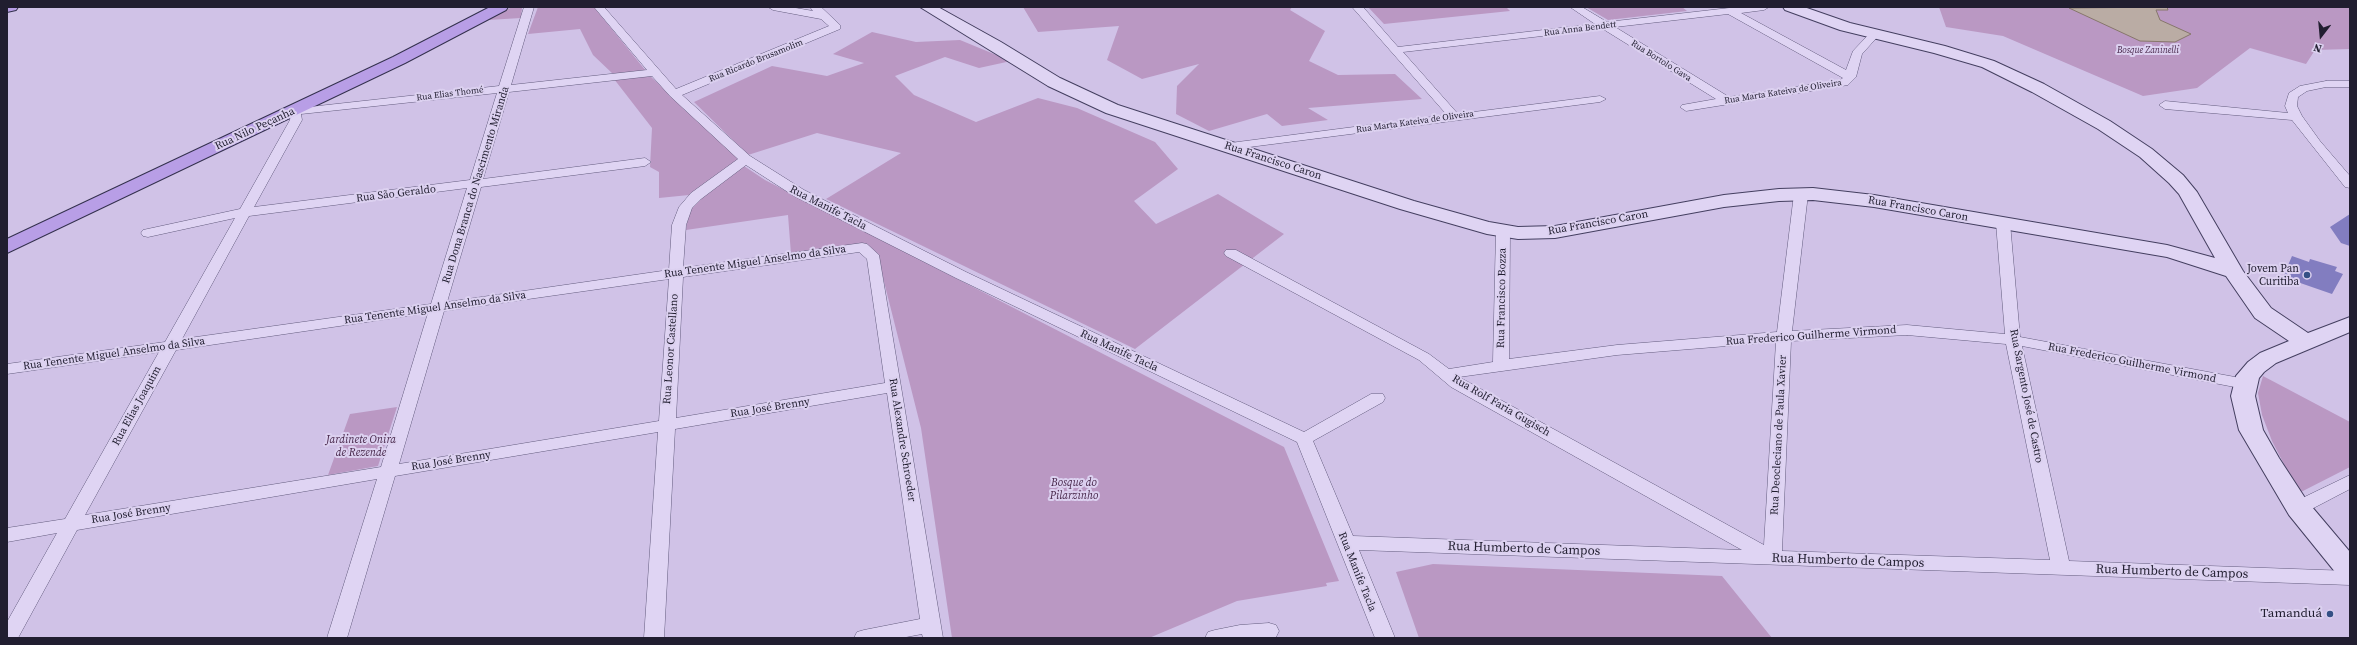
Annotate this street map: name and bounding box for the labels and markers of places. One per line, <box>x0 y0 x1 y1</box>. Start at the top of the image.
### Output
place label: Jovem Pan Curitiba <box>2247 262 2299 288</box>
marker: Jovem Pan Curitiba <box>2302 270 2312 280</box>
place label: Tamanduá <box>2261 606 2322 622</box>
marker: Tamanduá <box>2325 609 2335 619</box>

